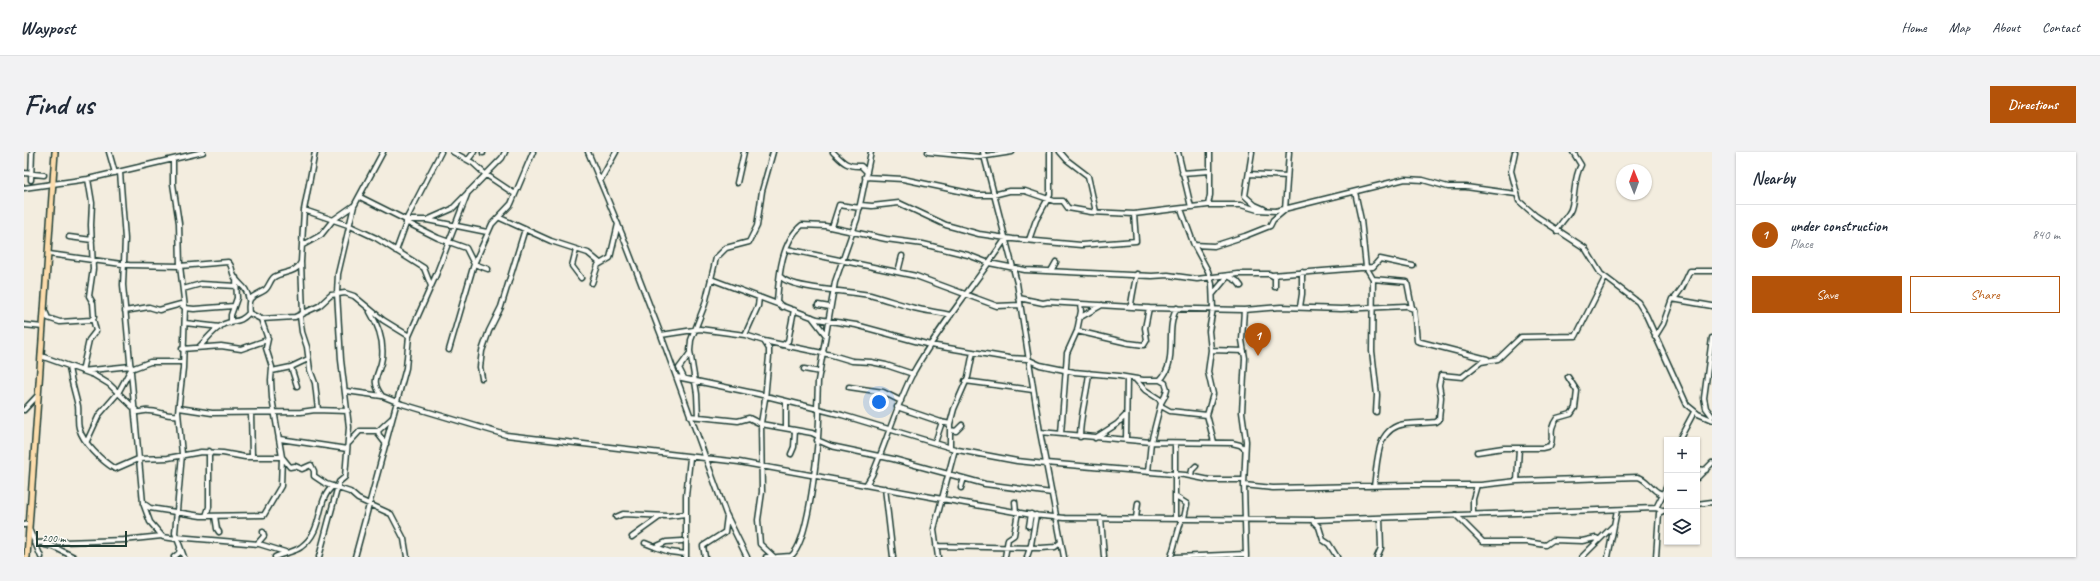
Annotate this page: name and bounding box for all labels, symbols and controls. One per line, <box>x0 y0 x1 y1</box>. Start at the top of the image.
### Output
text: Waypost <box>20 16 75 40</box>
text: Home <box>1901 19 1927 36</box>
text: Map <box>1949 19 1970 36</box>
text: About <box>1992 19 2020 36</box>
text: Contact <box>2042 19 2080 36</box>
button: Directions <box>1990 86 2076 123</box>
text: Find us <box>24 87 94 122</box>
north arrow <box>1616 164 1652 200</box>
text: Nearby <box>1752 168 1795 189</box>
text: under construction <box>1790 217 1887 236</box>
text: 1 <box>1762 227 1768 243</box>
text: 840 m <box>2032 227 2060 243</box>
text: Place <box>1790 236 1813 252</box>
button: Save <box>1752 276 1902 313</box>
button: Share <box>1910 276 2060 313</box>
pin: 1 <box>1245 323 1271 356</box>
your location <box>869 392 889 412</box>
map controls <box>1664 437 1700 545</box>
button: + <box>1664 437 1700 473</box>
button: − <box>1664 473 1700 509</box>
button: layers <box>1664 509 1700 545</box>
scale bar <box>36 529 127 548</box>
text: 200 m <box>42 531 66 545</box>

